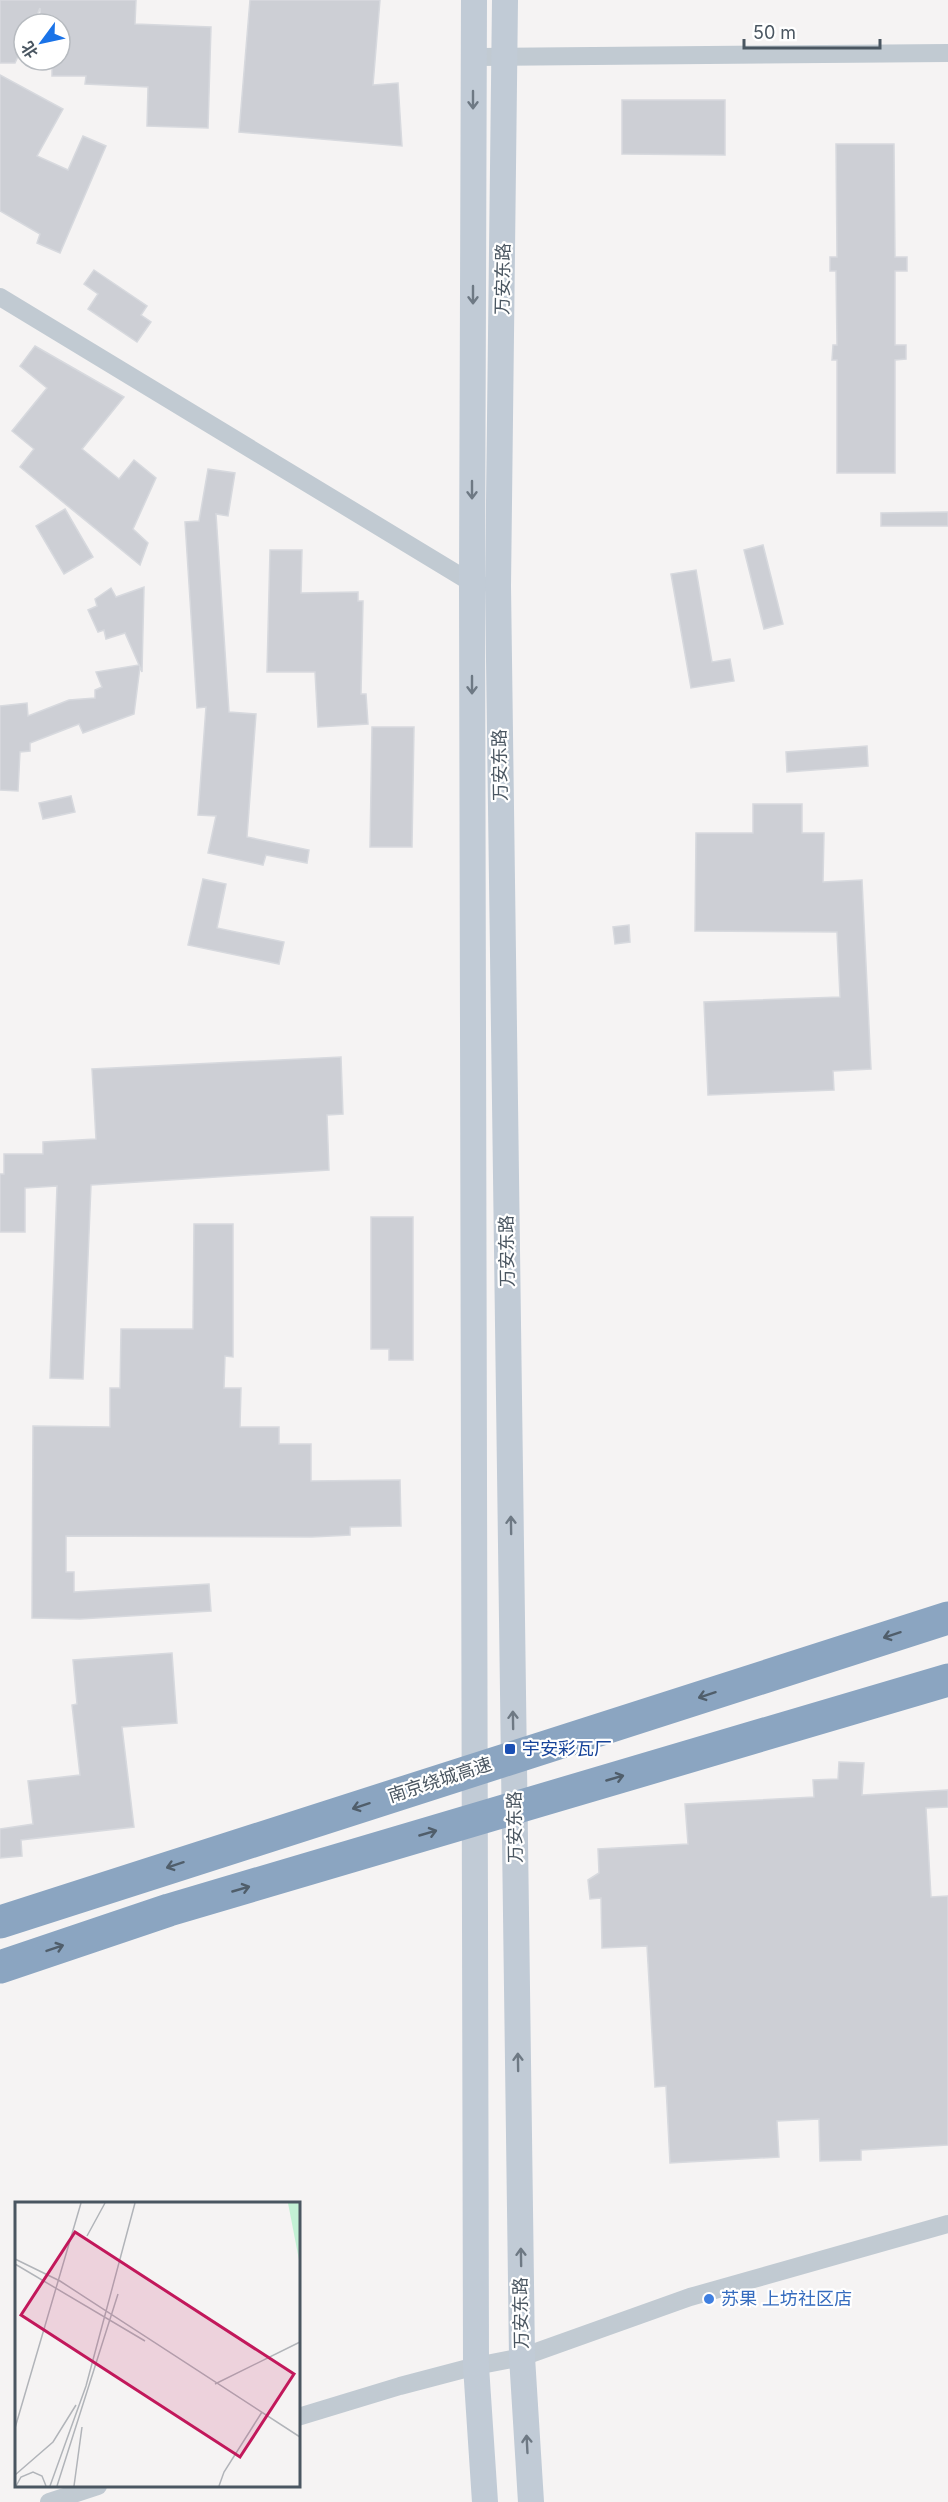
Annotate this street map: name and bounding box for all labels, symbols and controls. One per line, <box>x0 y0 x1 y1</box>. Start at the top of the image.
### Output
north arrow <box>12 12 72 72</box>
scale bar <box>744 12 880 50</box>
text: 50 m <box>753 22 796 43</box>
text: 北 <box>17 38 42 62</box>
one-way arrow <box>467 90 479 110</box>
street label: 万安东路 <box>491 243 514 315</box>
one-way arrow <box>467 285 479 305</box>
one-way arrow <box>466 480 478 500</box>
one-way arrow <box>466 675 478 695</box>
street label: 万安东路 <box>488 729 511 801</box>
street label: 万安东路 <box>495 1215 518 1287</box>
one-way arrow <box>505 1515 517 1535</box>
one-way arrow <box>883 1631 902 1642</box>
one-way arrow <box>698 1690 717 1701</box>
one-way arrow <box>508 1710 519 1730</box>
place label: 宇安彩瓦厂 <box>522 1738 612 1759</box>
marker: 宇安彩瓦厂 <box>503 1742 517 1756</box>
street label: 南京绕城高速 <box>385 1753 494 1806</box>
one-way arrow <box>605 1772 624 1783</box>
street label: 万安东路 <box>503 1791 526 1863</box>
one-way arrow <box>352 1801 371 1812</box>
one-way arrow <box>418 1827 437 1838</box>
one-way arrow <box>166 1860 185 1871</box>
one-way arrow <box>231 1883 250 1894</box>
one-way arrow <box>45 1942 64 1953</box>
one-way arrow <box>512 2052 524 2072</box>
inset map <box>15 2202 300 2487</box>
one-way arrow <box>515 2247 527 2267</box>
street label: 万安东路 <box>509 2277 532 2349</box>
place label: 苏果 上坊社区店 <box>721 2288 852 2309</box>
marker: 苏果 上坊社区店 <box>702 2292 716 2306</box>
one-way arrow <box>522 2434 533 2454</box>

